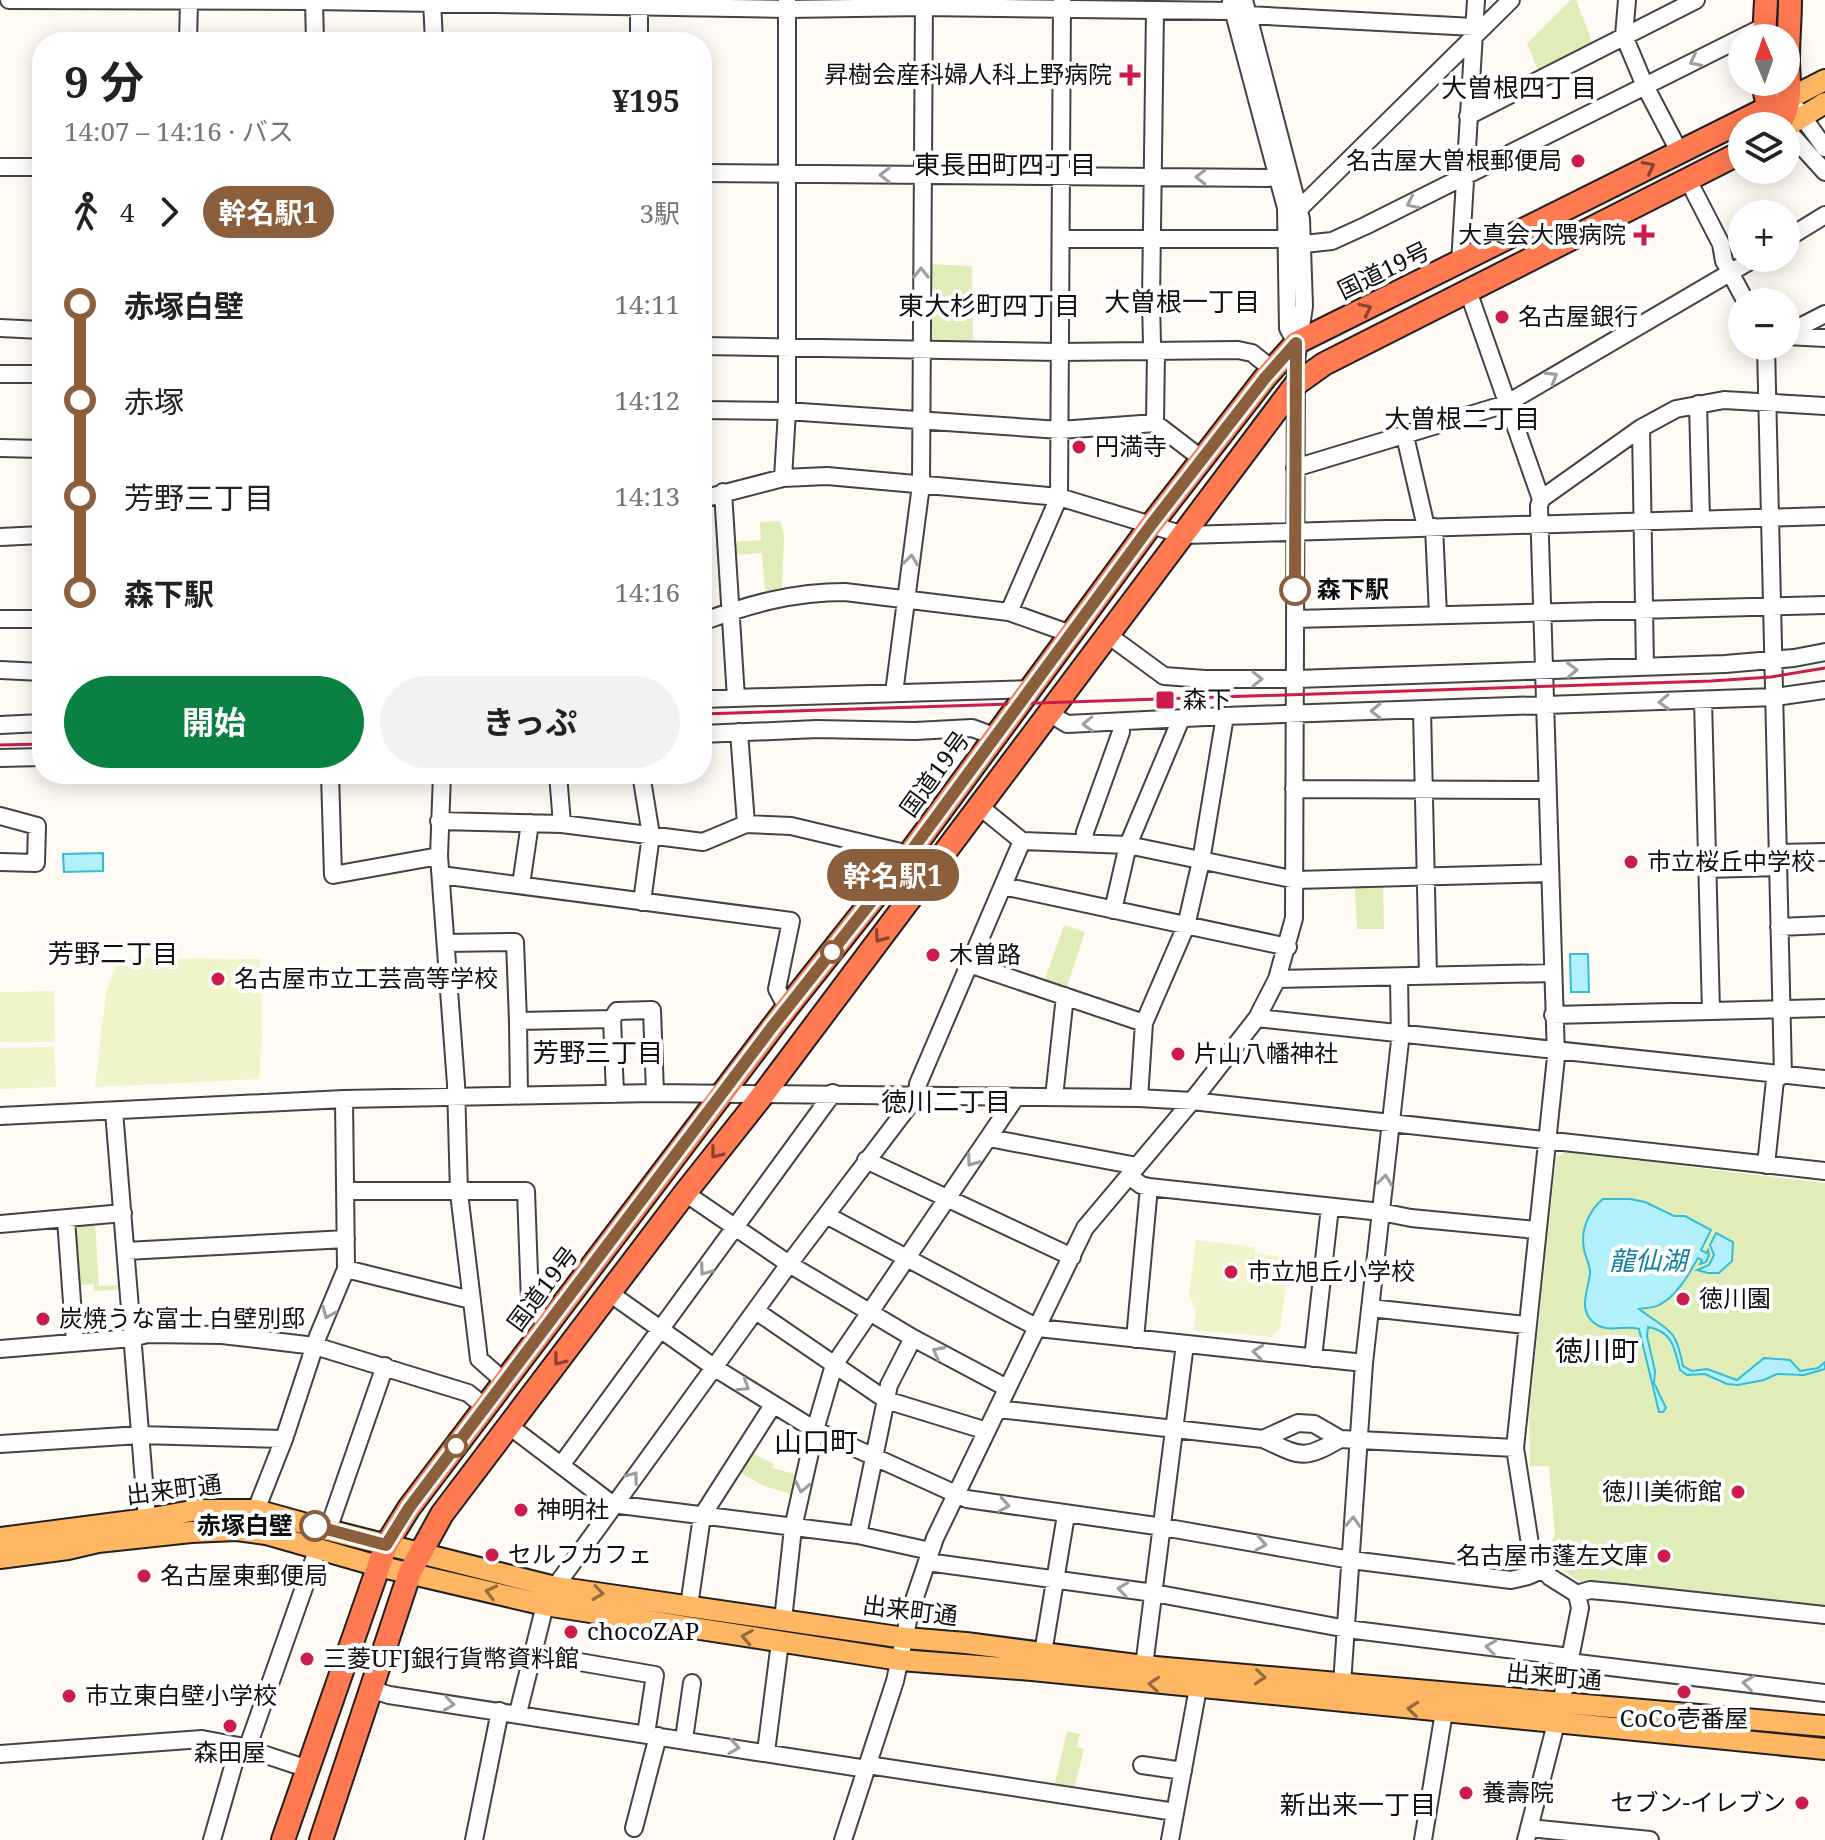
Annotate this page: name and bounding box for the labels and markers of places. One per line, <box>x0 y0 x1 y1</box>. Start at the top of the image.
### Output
place label: 昇樹会産科婦人科上野病院 <box>824 57 1112 90</box>
marker: 昇樹会産科婦人科上野病院 <box>1119 64 1141 86</box>
place label: 名古屋大曽根郵便局 <box>1346 143 1562 176</box>
marker: 名古屋大曽根郵便局 <box>1569 152 1587 170</box>
place label: 大真会大隈病院 <box>1458 217 1626 250</box>
marker: 大真会大隈病院 <box>1633 224 1655 246</box>
place label: 名古屋銀行 <box>1518 299 1638 332</box>
marker: 名古屋銀行 <box>1493 308 1511 326</box>
place label: 円満寺 <box>1095 429 1167 462</box>
marker: 円満寺 <box>1070 438 1088 456</box>
place label: 森下駅 <box>1317 572 1389 605</box>
marker: 森下駅 <box>1280 575 1310 605</box>
place label: 森下 <box>1183 682 1231 715</box>
marker: 森下 <box>1154 689 1176 711</box>
place label: 市立桜丘中学校 <box>1647 844 1815 877</box>
marker: 市立桜丘中学校 <box>1622 853 1640 871</box>
place label: 木曽路 <box>949 937 1021 970</box>
unlabelled marker <box>821 941 843 963</box>
marker: 木曽路 <box>924 946 942 964</box>
place label: 名古屋市立工芸高等学校 <box>234 961 498 994</box>
marker: 名古屋市立工芸高等学校 <box>209 970 227 988</box>
place label: 片山八幡神社 <box>1194 1036 1338 1069</box>
marker: 片山八幡神社 <box>1169 1045 1187 1063</box>
place label: 市立旭丘小学校 <box>1247 1254 1415 1287</box>
marker: 市立旭丘小学校 <box>1222 1263 1240 1281</box>
place label: 徳川園 <box>1699 1281 1771 1314</box>
marker: 徳川園 <box>1674 1290 1692 1308</box>
place label: 炭焼うな富士 白壁別邸 <box>59 1301 305 1334</box>
marker: 炭焼うな富士 白壁別邸 <box>34 1310 52 1328</box>
unlabelled marker <box>445 1435 467 1457</box>
place label: 徳川美術館 <box>1602 1474 1722 1507</box>
marker: 徳川美術館 <box>1729 1483 1747 1501</box>
place label: 神明社 <box>537 1492 609 1525</box>
marker: 神明社 <box>512 1501 530 1519</box>
place label: 赤塚白壁 <box>197 1508 293 1541</box>
marker: 赤塚白壁 <box>300 1511 330 1541</box>
place label: セルフカフェ <box>508 1537 652 1570</box>
place label: 名古屋市蓬左文庫 <box>1456 1538 1648 1571</box>
marker: セルフカフェ <box>483 1546 501 1564</box>
marker: 名古屋市蓬左文庫 <box>1655 1547 1673 1565</box>
place label: 名古屋東郵便局 <box>160 1558 328 1591</box>
marker: 名古屋東郵便局 <box>135 1567 153 1585</box>
place label: chocoZAP <box>587 1614 699 1647</box>
marker: chocoZAP <box>562 1623 580 1641</box>
place label: 三菱UFJ銀行貨幣資料館 <box>323 1641 579 1674</box>
marker: 三菱UFJ銀行貨幣資料館 <box>298 1650 316 1668</box>
place label: 市立東白壁小学校 <box>85 1678 277 1711</box>
marker: CoCo壱番屋 <box>1675 1683 1693 1701</box>
marker: 市立東白壁小学校 <box>60 1687 78 1705</box>
place label: CoCo壱番屋 <box>1619 1701 1749 1734</box>
marker: 森田屋 <box>221 1717 239 1735</box>
place label: 森田屋 <box>194 1735 266 1768</box>
place label: 養壽院 <box>1482 1775 1554 1808</box>
marker: 養壽院 <box>1457 1784 1475 1802</box>
place label: セブン-イレブン <box>1611 1785 1786 1818</box>
marker: セブン-イレブン <box>1793 1794 1811 1812</box>

